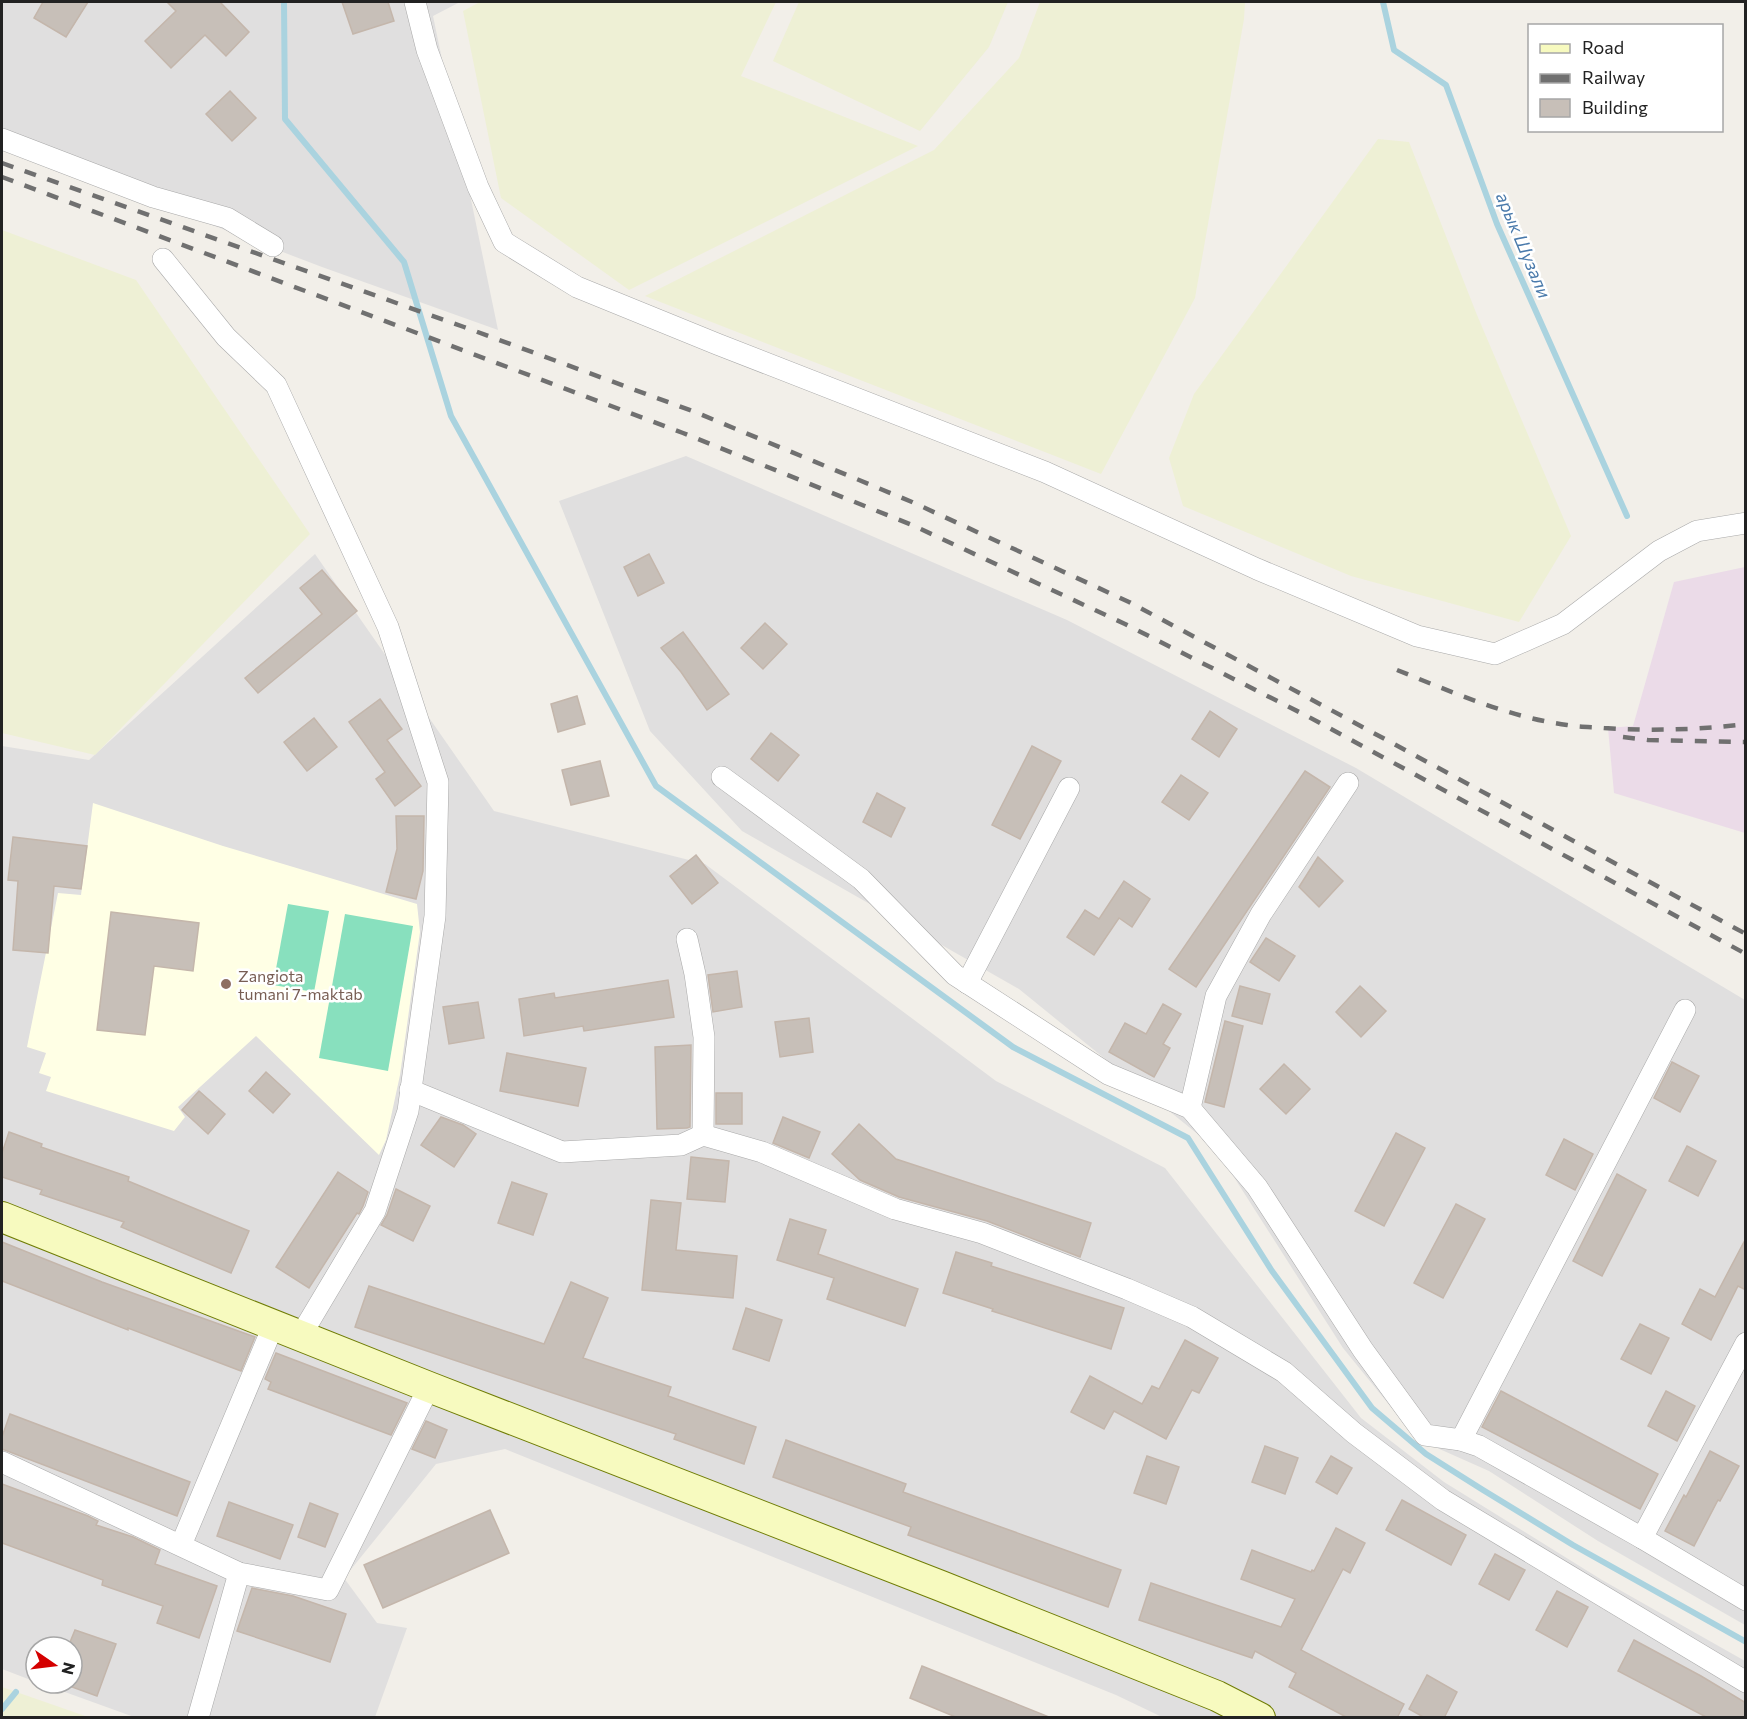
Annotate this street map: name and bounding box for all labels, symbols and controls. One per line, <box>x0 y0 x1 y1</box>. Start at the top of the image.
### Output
legend <box>1528 24 1723 132</box>
text: Road <box>1582 36 1624 58</box>
text: Railway <box>1582 66 1645 88</box>
text: Building <box>1582 96 1648 118</box>
water label: арык Шузали <box>1492 189 1556 301</box>
place label: Zangiota tumani 7-maktab <box>238 966 363 1003</box>
marker: Zangiota tumani 7-maktab <box>219 977 233 991</box>
north arrow <box>24 1635 84 1695</box>
text: N <box>58 1661 80 1677</box>

